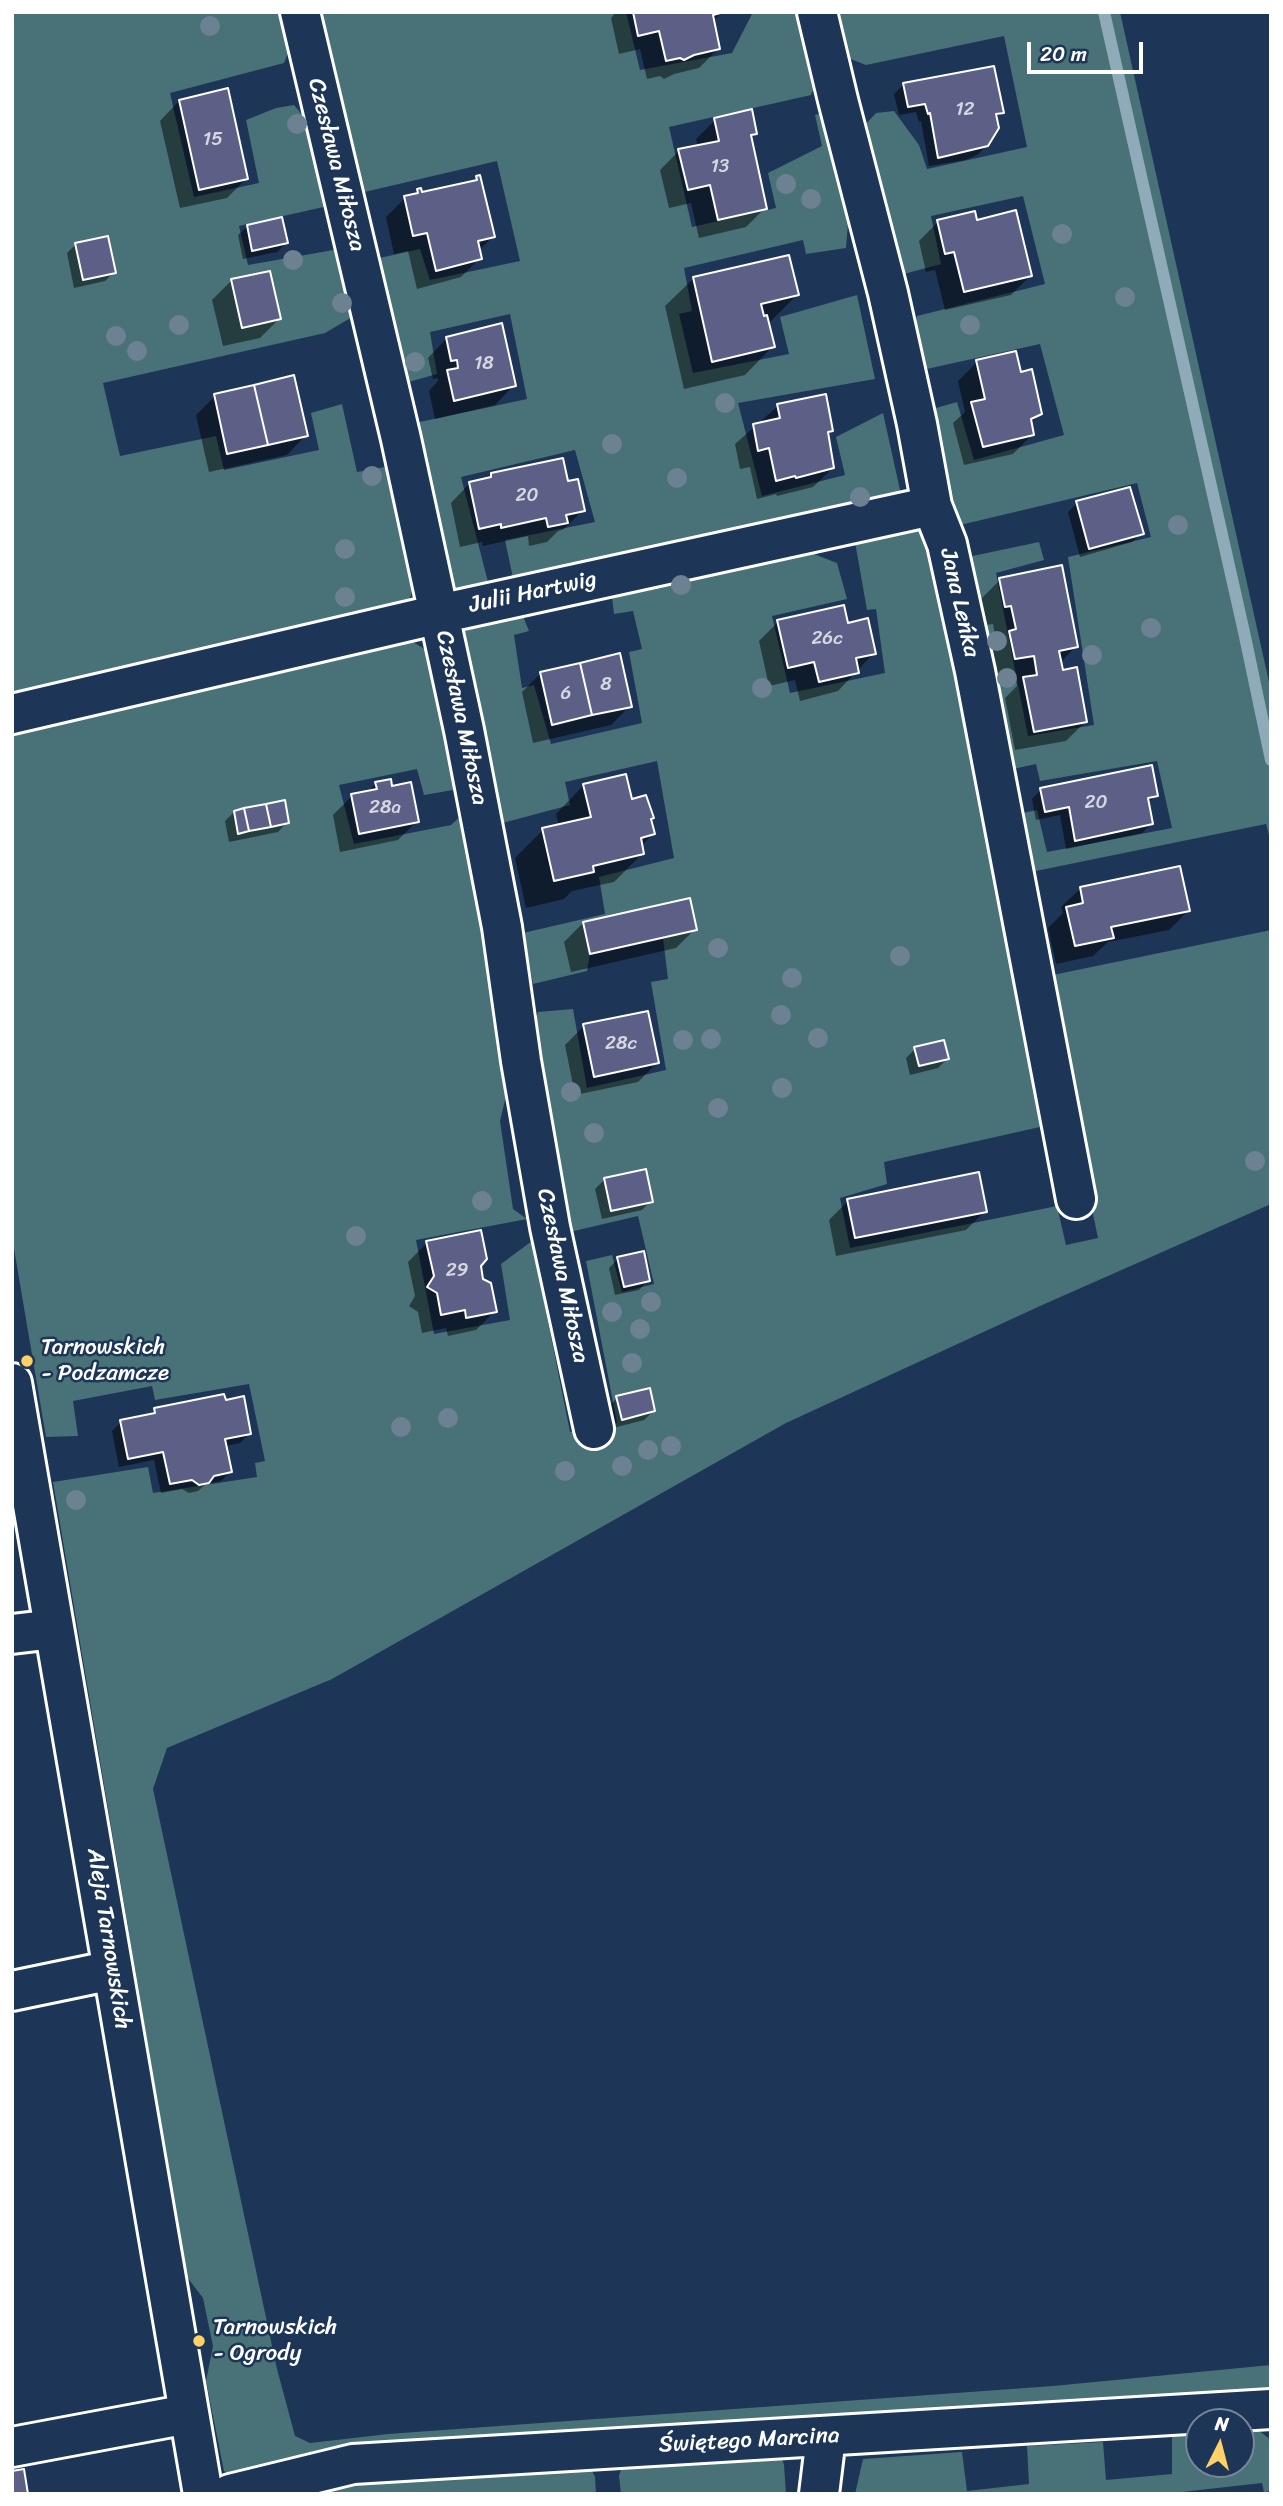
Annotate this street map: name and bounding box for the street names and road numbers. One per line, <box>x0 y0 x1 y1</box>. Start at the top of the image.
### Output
street label: Czesława Miłosza <box>301 76 371 254</box>
street label: Jana Leńka <box>933 546 985 660</box>
street label: Julii Hartwig <box>467 566 599 620</box>
street label: Czesława Miłosza <box>429 628 493 808</box>
street label: Czesława Miłosza <box>530 1186 594 1366</box>
street label: Aleja Tarnowskich <box>80 1847 136 2031</box>
street label: Świętego Marcina <box>658 2422 840 2460</box>

